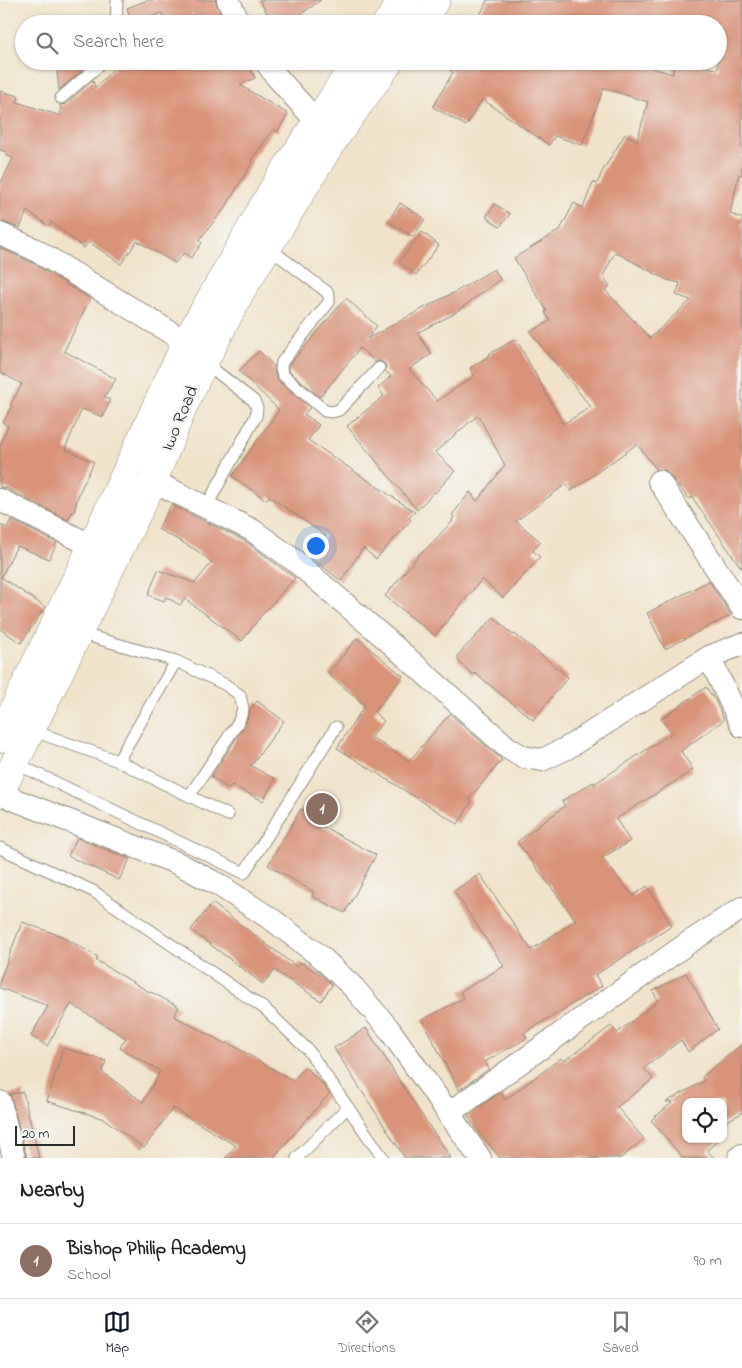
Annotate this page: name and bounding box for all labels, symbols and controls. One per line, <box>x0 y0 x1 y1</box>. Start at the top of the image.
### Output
search box <box>15 15 727 70</box>
icon: search <box>33 29 61 57</box>
text: Search here <box>73 29 164 56</box>
street label: Iwo Road <box>155 382 206 456</box>
your location <box>303 533 329 559</box>
pin: 1 <box>306 790 338 828</box>
map controls <box>682 1098 727 1143</box>
button: locate <box>682 1098 727 1143</box>
scale bar <box>15 1123 75 1146</box>
text: 20 m <box>22 1124 49 1145</box>
text: Nearby <box>20 1176 84 1206</box>
text: Bishop Philip Academy <box>67 1236 246 1263</box>
text: 1 <box>33 1249 39 1273</box>
text: 90 m <box>694 1249 722 1273</box>
text: School <box>67 1263 111 1287</box>
tab: Map <box>103 1308 131 1359</box>
tab: Directions <box>338 1308 396 1359</box>
tab: Saved <box>602 1308 639 1359</box>

